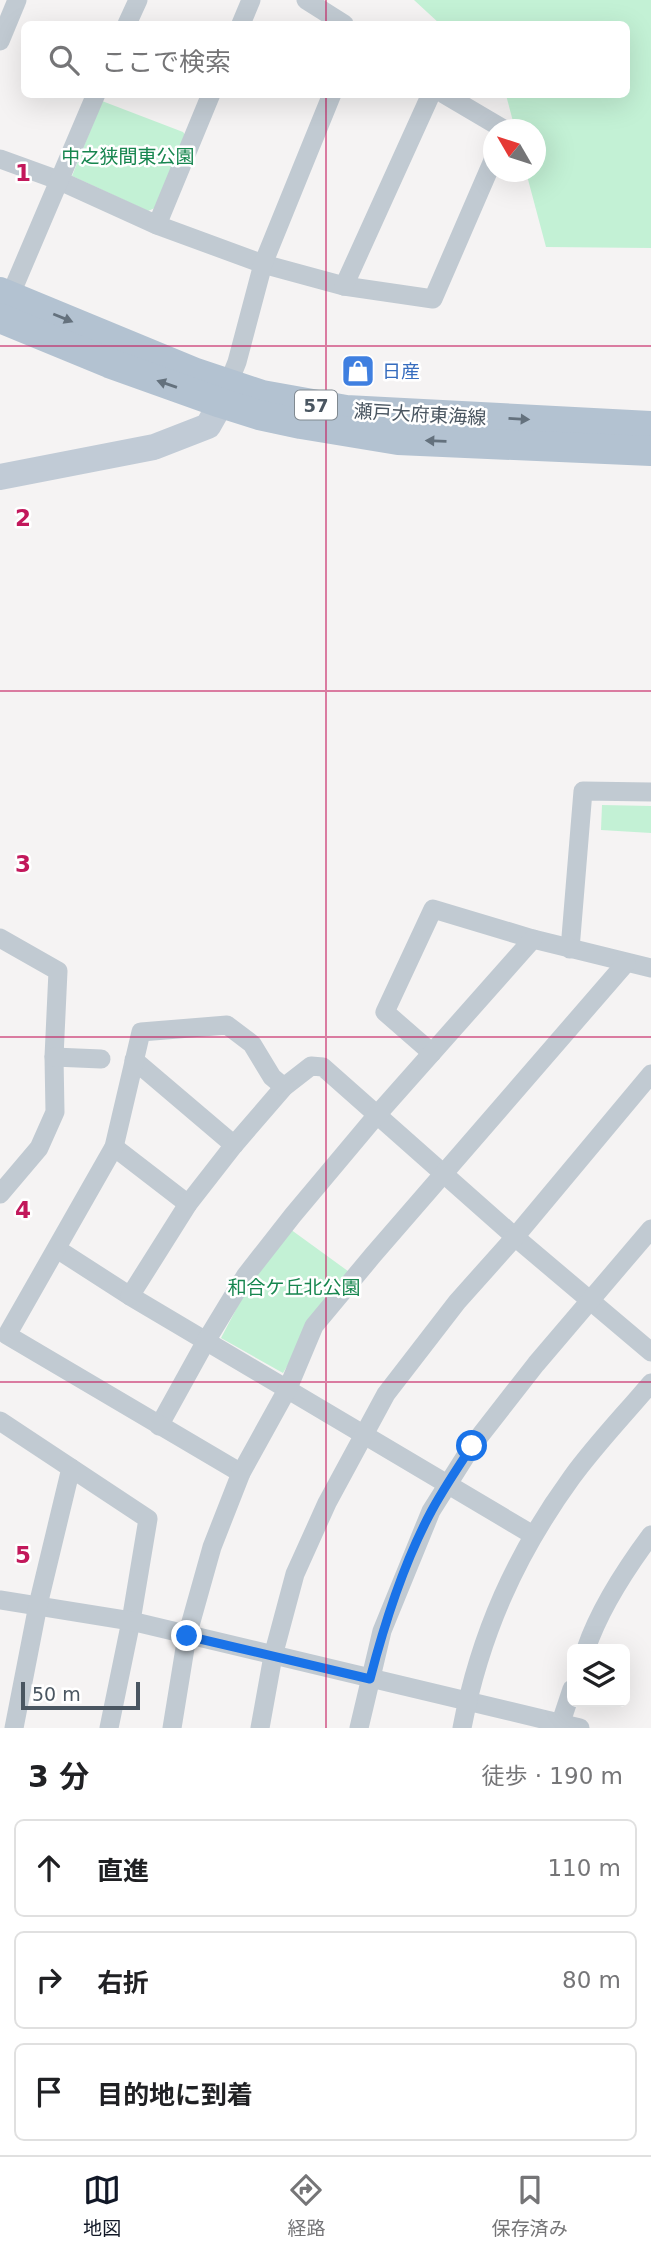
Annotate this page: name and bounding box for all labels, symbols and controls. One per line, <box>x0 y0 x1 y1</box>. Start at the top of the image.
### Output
search box <box>21 21 630 98</box>
icon: search <box>45 41 83 79</box>
text: ここで検索 <box>101 47 231 77</box>
north arrow <box>483 119 546 182</box>
park label: 中之狭間東公園 <box>61 145 195 167</box>
text: 1 <box>15 160 31 186</box>
one-way arrow <box>53 312 73 324</box>
shop icon: 日産 <box>339 352 377 390</box>
place label: 日産 <box>382 360 420 382</box>
one-way arrow <box>156 378 177 389</box>
road number: 57 <box>295 390 337 419</box>
street label: 瀬戸大府東海線 <box>353 400 487 428</box>
one-way arrow <box>509 414 531 425</box>
one-way arrow <box>425 436 447 447</box>
text: 2 <box>15 505 31 531</box>
text: 3 <box>15 851 31 877</box>
text: 4 <box>15 1197 31 1223</box>
park label: 和合ケ丘北公園 <box>227 1276 361 1298</box>
route start <box>456 1430 487 1461</box>
text: 5 <box>15 1542 31 1568</box>
route end <box>171 1620 202 1651</box>
map controls <box>567 1644 630 1707</box>
button: layers <box>567 1644 630 1707</box>
scale bar <box>21 1679 140 1711</box>
text: 50 m <box>32 1683 81 1705</box>
text: 3 分 <box>28 1759 89 1794</box>
text: 徒歩 · 190 m <box>481 1763 623 1789</box>
icon: ahead <box>30 1849 68 1887</box>
text: 110 m <box>547 1855 621 1881</box>
text: 直進 <box>97 1856 149 1886</box>
icon: right <box>30 1961 68 1999</box>
text: 80 m <box>562 1967 621 1993</box>
text: 右折 <box>97 1968 149 1998</box>
icon: arrive <box>30 2073 68 2111</box>
text: 目的地に到着 <box>97 2080 253 2110</box>
tab: 地図 <box>83 2171 121 2240</box>
tab: 経路 <box>287 2171 326 2240</box>
tab: 保存済み <box>492 2171 568 2240</box>

